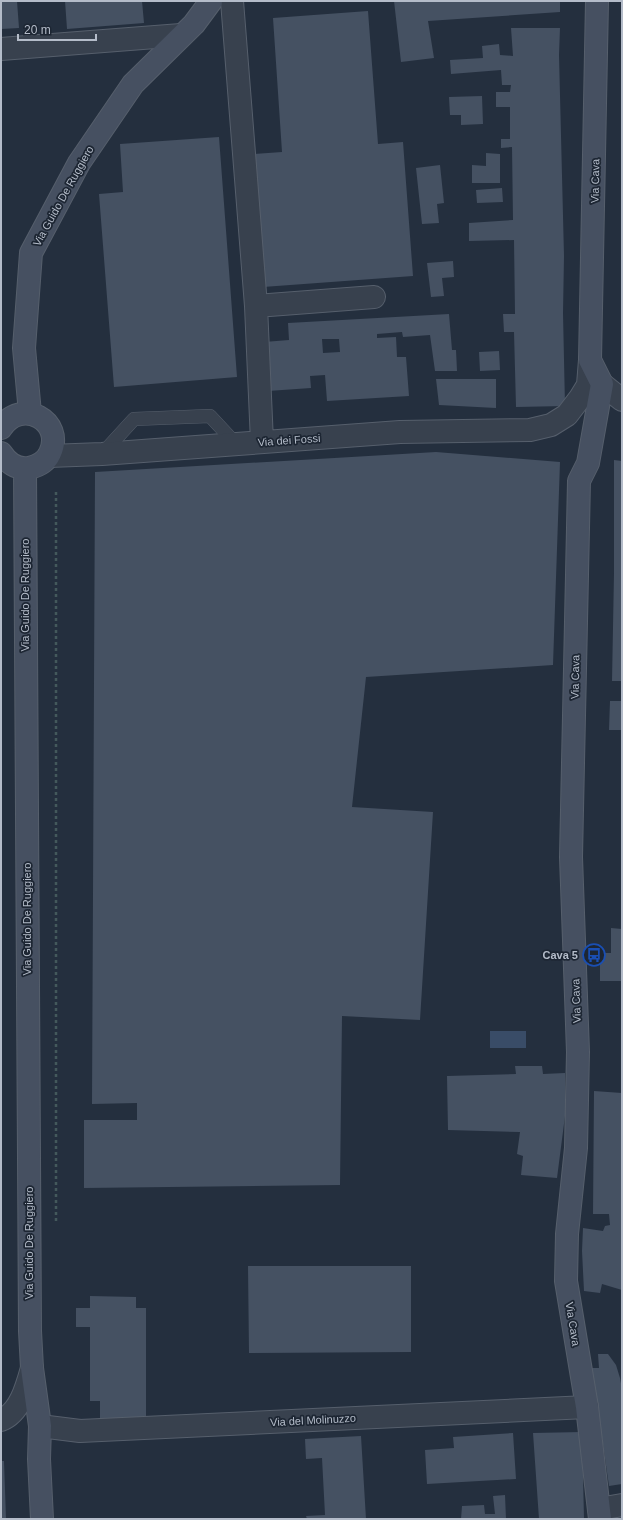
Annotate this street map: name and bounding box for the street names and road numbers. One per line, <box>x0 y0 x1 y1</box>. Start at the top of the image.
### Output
street label: Via Guido De Ruggiero <box>30 144 96 248</box>
street label: Via Cava <box>589 158 601 203</box>
street label: Via dei Fossi <box>257 432 321 448</box>
street label: Via Guido De Ruggiero <box>19 539 31 651</box>
street label: Via Cava <box>569 654 581 699</box>
street label: Via Guido De Ruggiero <box>21 863 33 975</box>
street label: Via Cava <box>569 978 583 1023</box>
street label: Via Guido De Ruggiero <box>23 1187 35 1299</box>
street label: Via Cava <box>564 1301 583 1348</box>
street label: Via del Molinuzzo <box>270 1412 356 1428</box>

